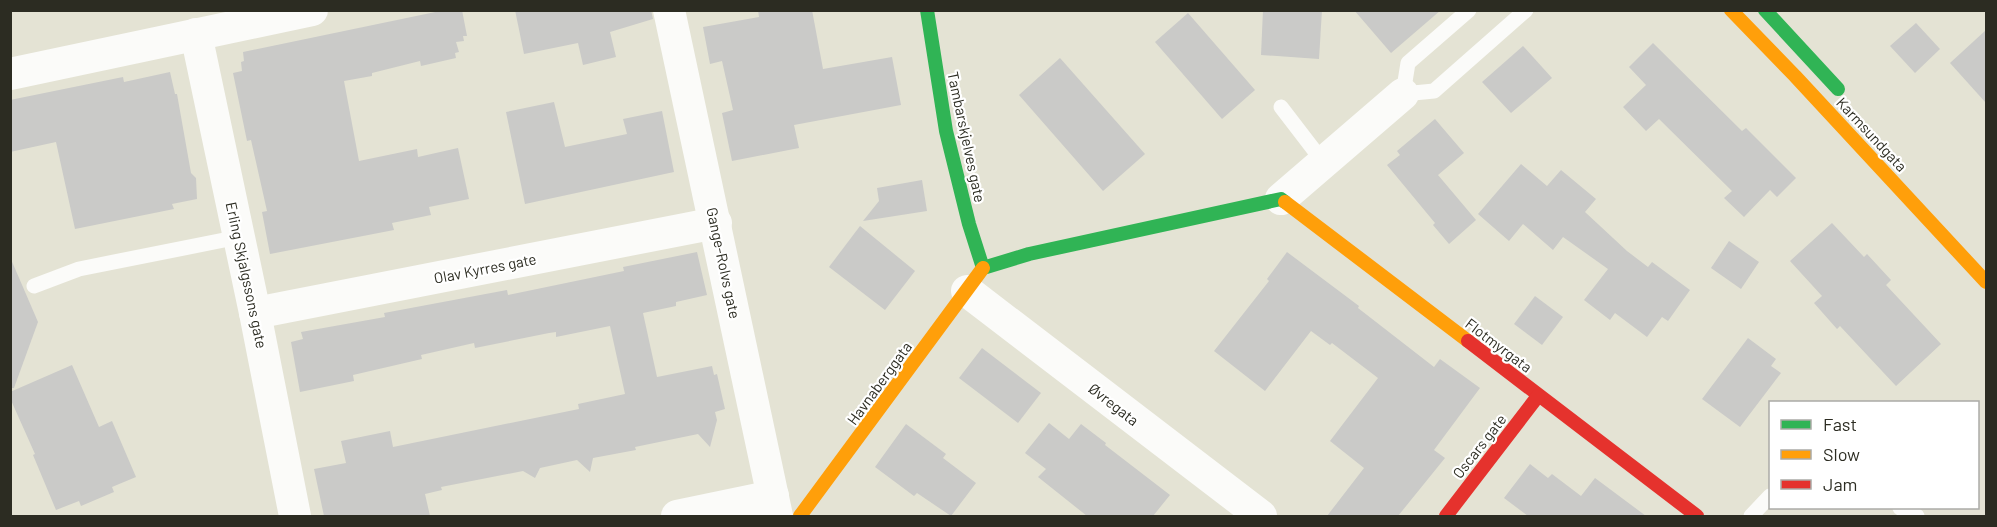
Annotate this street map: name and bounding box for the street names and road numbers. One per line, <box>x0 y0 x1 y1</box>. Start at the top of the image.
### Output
street label: Tambarskjelves gate <box>944 70 990 204</box>
street label: Karmsundgata <box>1833 93 1911 175</box>
street label: Erling Skjalgssons gate <box>223 200 271 350</box>
street label: Gange-Rolvs gate <box>703 206 745 320</box>
street label: Olav Kyrres gate <box>432 249 538 287</box>
street label: Flotmyrgata <box>1462 314 1536 376</box>
street label: Havnaberggata <box>843 338 915 428</box>
street label: Øvregata <box>1085 379 1143 429</box>
street label: Oscars gate <box>1448 410 1510 482</box>

